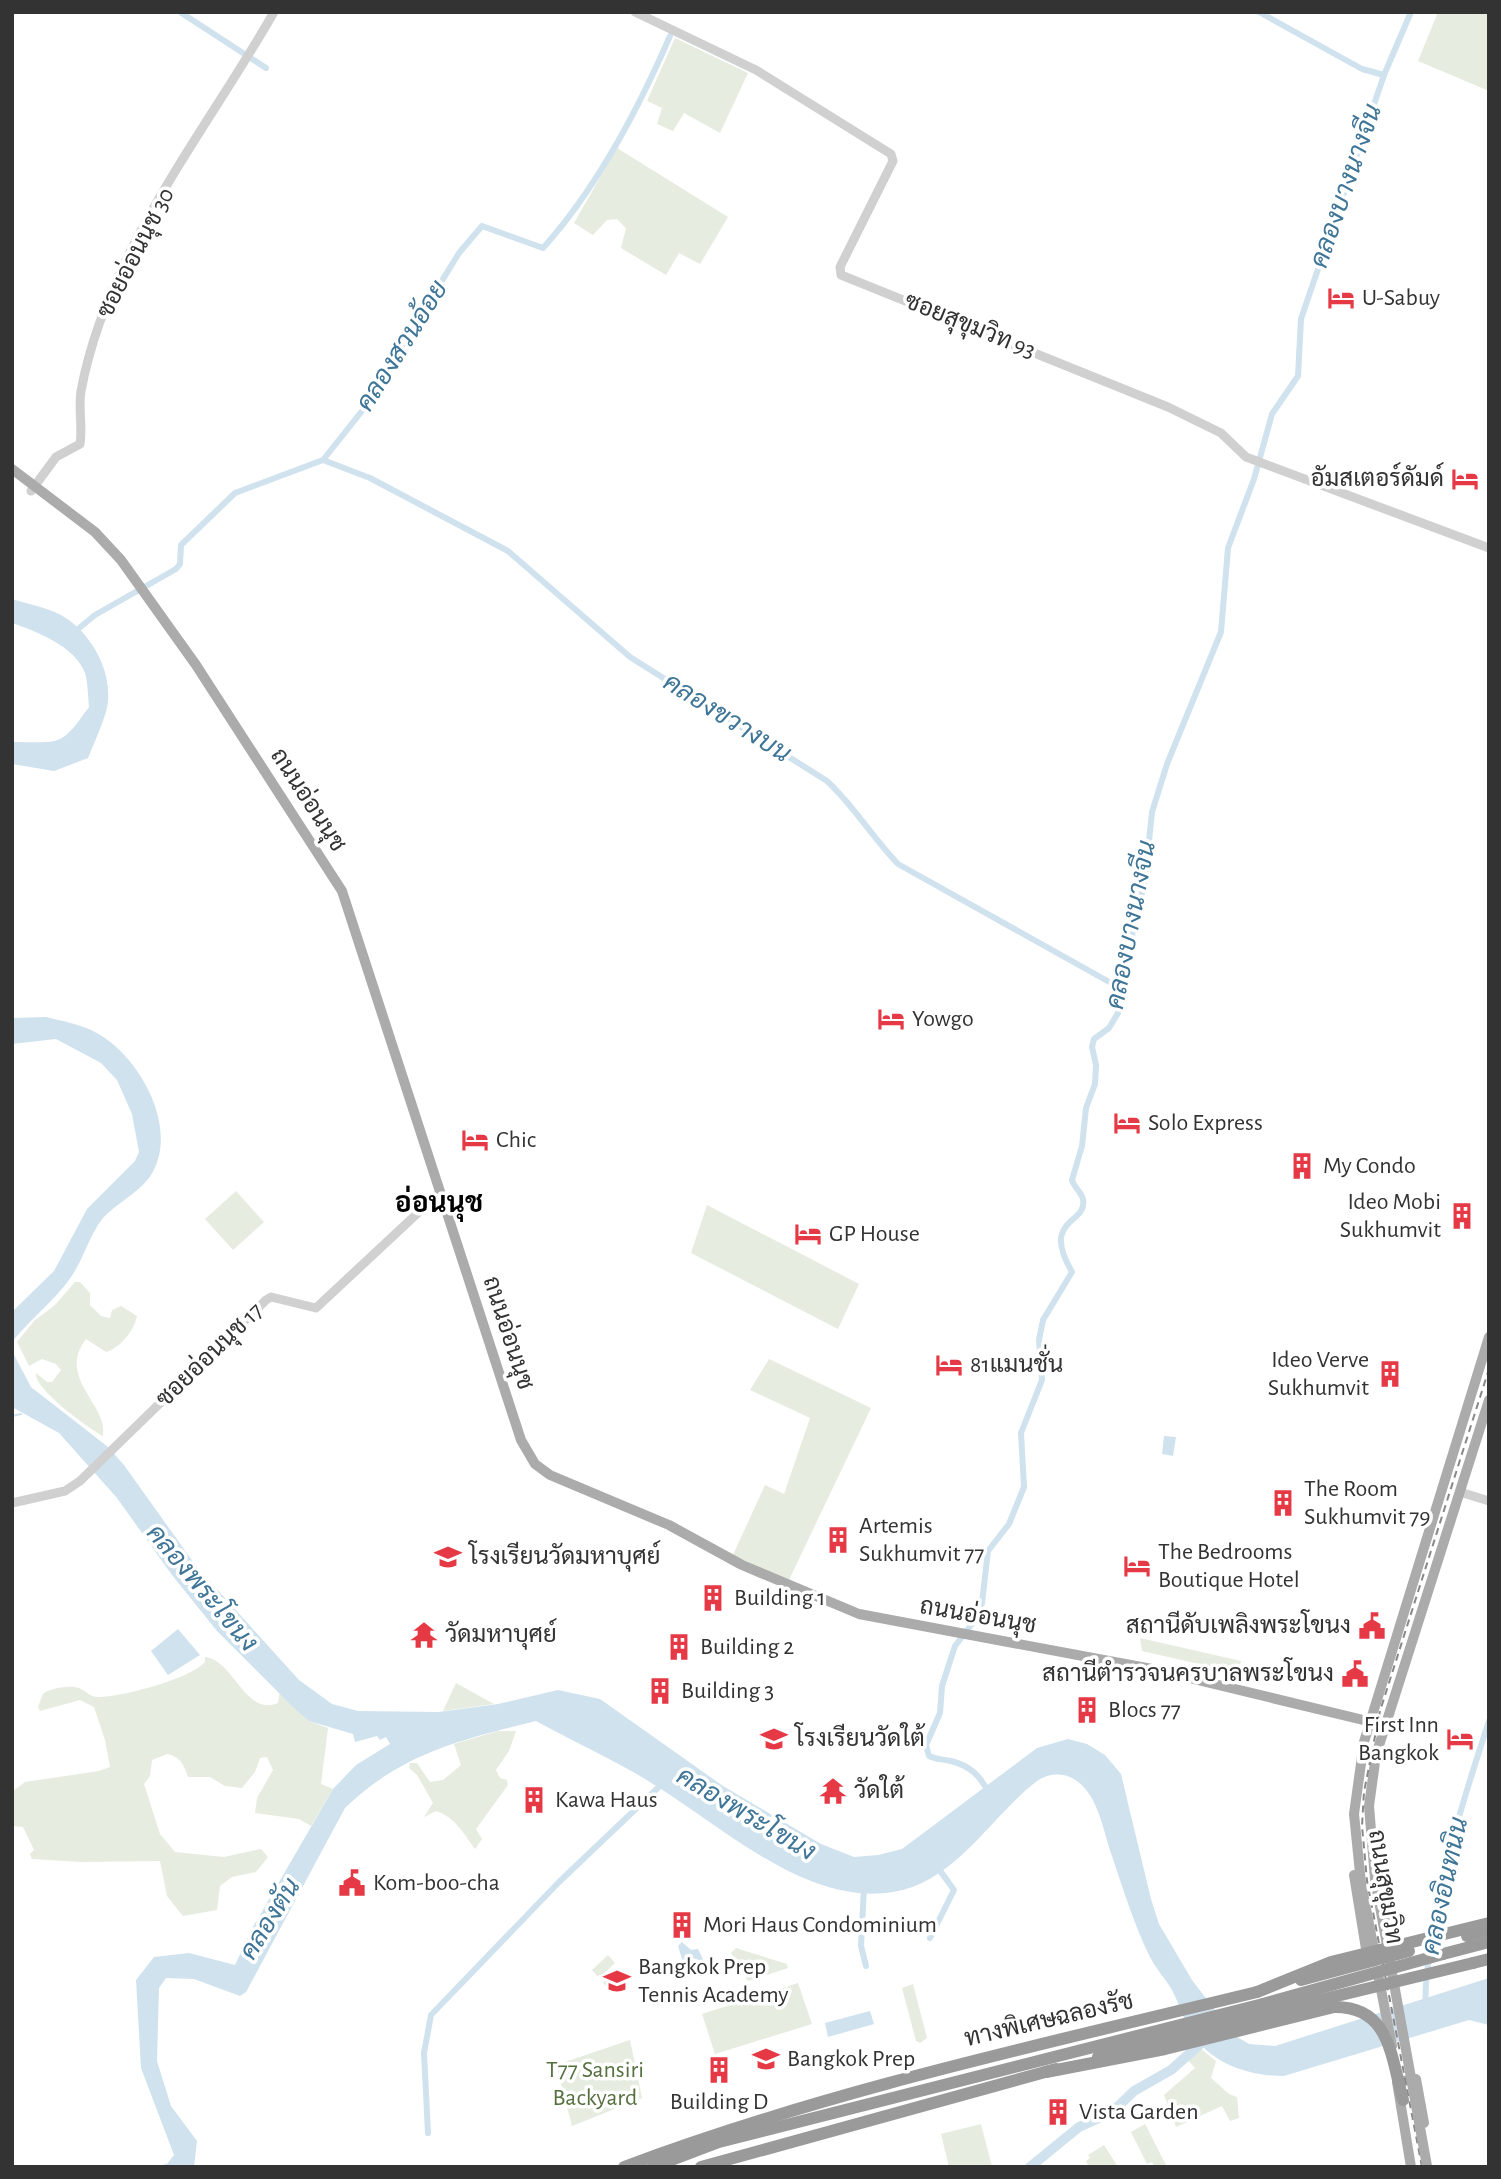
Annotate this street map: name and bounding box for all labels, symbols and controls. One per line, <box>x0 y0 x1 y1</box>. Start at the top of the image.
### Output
water label: คลองบางนางจีน <box>1302 99 1386 271</box>
street label: ซอยอ่อนนุช 30 <box>90 183 182 323</box>
water label: คลองสวนอ้อย <box>348 274 452 416</box>
hotel icon: U-Sabuy <box>1326 283 1356 313</box>
street label: ซอยสุขุมวิท 93 <box>900 286 1040 366</box>
place label: U-Sabuy <box>1362 286 1440 310</box>
place label: อัมสเตอร์ดัมด์ <box>1310 462 1444 491</box>
hotel icon: อัมสเตอร์ดัมด์ <box>1450 464 1480 494</box>
water label: คลองขวางบน <box>659 669 795 767</box>
street label: ถนนอ่อนนุช <box>263 742 353 858</box>
water label: คลองบางนางจีน <box>1098 837 1160 1011</box>
hotel icon: Yowgo <box>876 1004 906 1034</box>
place label: Yowgo <box>912 1007 974 1031</box>
hotel icon: Solo Express <box>1112 1108 1142 1138</box>
place label: Solo Express <box>1148 1111 1263 1135</box>
hotel icon: Chic <box>460 1125 490 1155</box>
place label: Chic <box>496 1128 536 1152</box>
building icon: My Condo <box>1287 1151 1317 1181</box>
place label: My Condo <box>1323 1154 1416 1178</box>
district label: อ่อนนุช <box>395 1185 483 1222</box>
place label: Ideo Mobi Sukhumvit <box>1340 1190 1441 1242</box>
building icon: Ideo Mobi Sukhumvit <box>1447 1201 1477 1231</box>
hotel icon: GP House <box>793 1219 823 1249</box>
place label: GP House <box>829 1222 920 1246</box>
street label: ถนนอ่อนนุช <box>476 1272 540 1394</box>
street label: ซอยอ่อนนุช 17 <box>150 1296 270 1414</box>
place label: 81แมนชั่น <box>970 1344 1063 1377</box>
place label: Ideo Verve Sukhumvit <box>1268 1348 1369 1400</box>
hotel icon: 81แมนชั่น <box>934 1350 964 1380</box>
building icon: Ideo Verve Sukhumvit <box>1375 1359 1405 1389</box>
place label: The Room Sukhumvit 79 <box>1304 1477 1431 1529</box>
building icon: The Room Sukhumvit 79 <box>1268 1488 1298 1518</box>
place label: Artemis Sukhumvit 77 <box>859 1514 984 1566</box>
water label: คลองพระโขนง <box>142 1517 265 1656</box>
building icon: Artemis Sukhumvit 77 <box>823 1525 853 1555</box>
place label: โรงเรียนวัดมหาบุศย์ <box>467 1540 660 1572</box>
place label: The Bedrooms Boutique Hotel <box>1158 1540 1300 1592</box>
school or university icon: โรงเรียนวัดมหาบุศย์ <box>433 1542 463 1572</box>
hotel icon: The Bedrooms Boutique Hotel <box>1122 1551 1152 1581</box>
building icon: Building 1 <box>698 1583 728 1613</box>
place label: Building 1 <box>734 1586 825 1610</box>
street label: ถนนอ่อนนุช <box>917 1591 1039 1641</box>
place label: สถานีดับเพลิงพระโขนง <box>1126 1609 1351 1638</box>
public building icon: สถานีดับเพลิงพระโขนง <box>1357 1611 1387 1641</box>
place label: วัดมหาบุศย์ <box>445 1618 557 1650</box>
temple icon: วัดมหาบุศย์ <box>409 1620 439 1650</box>
building icon: Building 2 <box>664 1632 694 1662</box>
place label: Building 2 <box>700 1635 794 1659</box>
place label: สถานีตำรวจนครบาลพระโขนง <box>1042 1657 1334 1686</box>
public building icon: สถานีตำรวจนครบาลพระโขนง <box>1340 1659 1370 1689</box>
building icon: Building 3 <box>645 1676 675 1706</box>
place label: Building 3 <box>681 1679 774 1703</box>
building icon: Blocs 77 <box>1072 1695 1102 1725</box>
place label: Blocs 77 <box>1108 1698 1181 1722</box>
place label: First Inn Bangkok <box>1358 1713 1439 1765</box>
place label: โรงเรียนวัดใต้ <box>793 1722 926 1751</box>
school or university icon: โรงเรียนวัดใต้ <box>759 1724 789 1754</box>
hotel icon: First Inn Bangkok <box>1445 1724 1475 1754</box>
water label: คลองพระโขนง <box>672 1759 822 1865</box>
place label: วัดใต้ <box>854 1774 905 1803</box>
temple icon: วัดใต้ <box>818 1776 848 1806</box>
building icon: Kawa Haus <box>519 1785 549 1815</box>
place label: Kawa Haus <box>555 1788 658 1812</box>
water label: คลองอินทนิน <box>1415 1814 1472 1957</box>
street label: ถนนสุขุมวิท <box>1361 1828 1409 1946</box>
public building icon: Kom-boo-cha <box>337 1868 367 1898</box>
water label: คลองตัน <box>232 1871 305 1964</box>
place label: Kom-boo-cha <box>373 1871 500 1895</box>
building icon: Mori Haus Condominium <box>667 1910 697 1940</box>
place label: Mori Haus Condominium <box>703 1913 937 1937</box>
place label: Bangkok Prep Tennis Academy <box>638 1955 788 2007</box>
school or university icon: Bangkok Prep Tennis Academy <box>602 1966 632 1996</box>
street label: ทางพิเศษฉลองรัช <box>962 1986 1136 2051</box>
school or university icon: Bangkok Prep <box>751 2044 781 2074</box>
place label: Bangkok Prep <box>787 2047 915 2071</box>
building icon: Building D <box>704 2055 734 2085</box>
park label: T77 Sansiri Backyard <box>546 2058 644 2110</box>
place label: Building D <box>670 2090 768 2114</box>
building icon: Vista Garden <box>1043 2097 1073 2127</box>
place label: Vista Garden <box>1079 2100 1199 2124</box>

